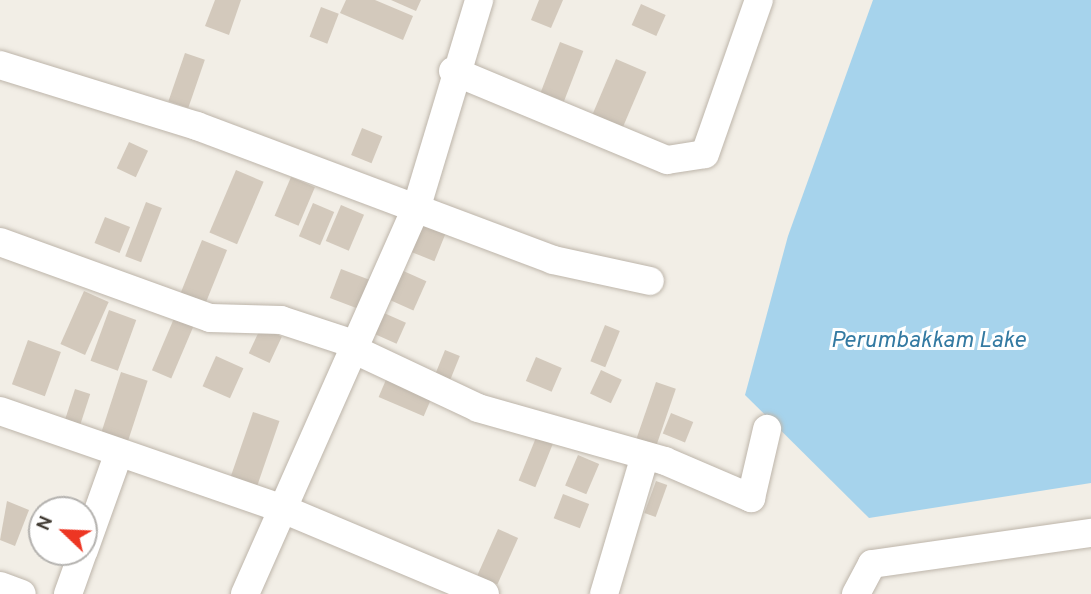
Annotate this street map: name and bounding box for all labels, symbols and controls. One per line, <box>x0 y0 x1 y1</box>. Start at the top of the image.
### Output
water label: Perumbakkam Lake <box>830 328 1026 356</box>
north arrow <box>28 496 98 566</box>
text: N <box>32 513 59 535</box>

